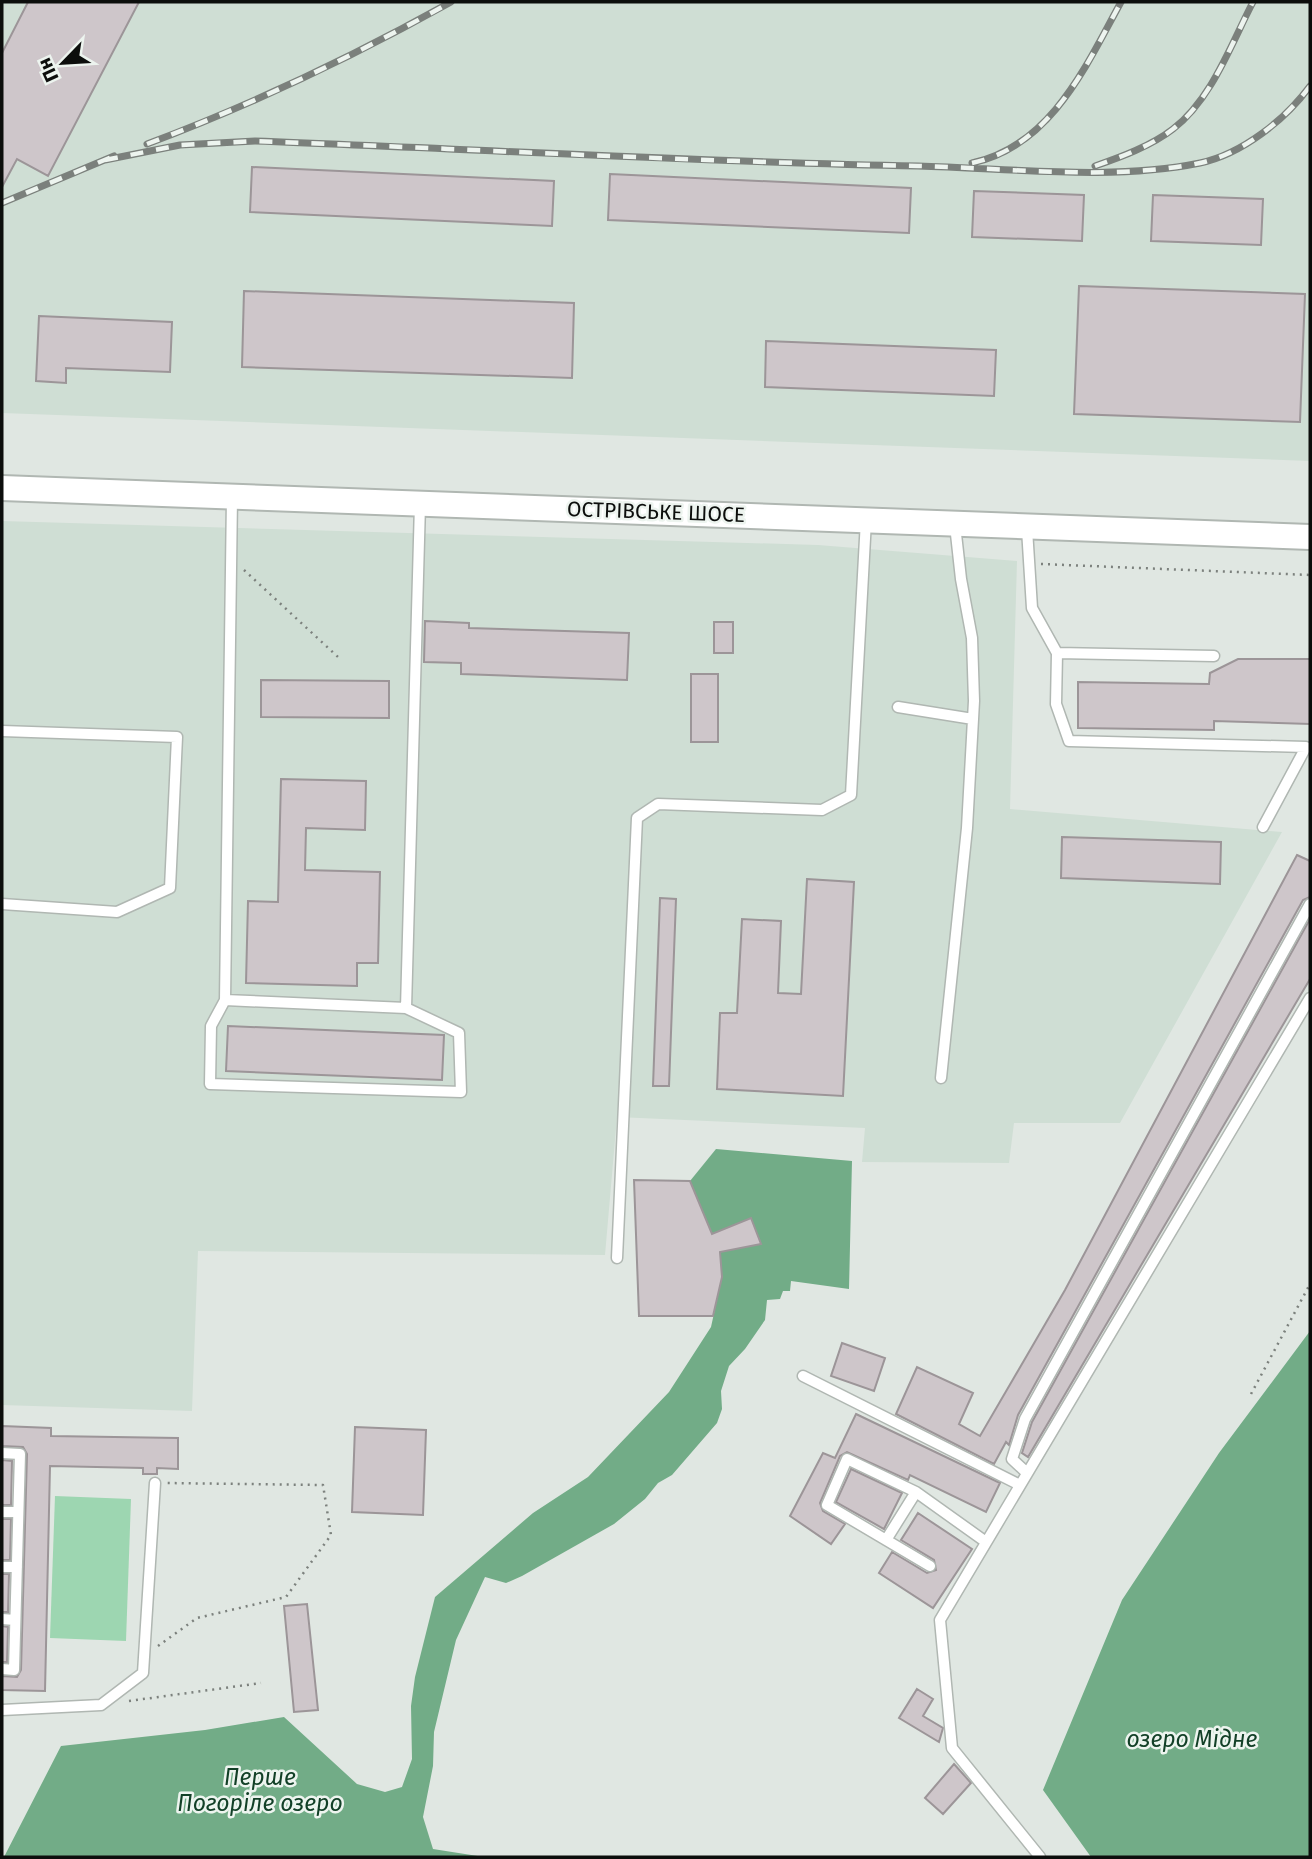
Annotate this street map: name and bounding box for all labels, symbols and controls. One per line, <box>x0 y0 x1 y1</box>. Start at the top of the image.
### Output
north arrow <box>28 28 98 98</box>
text: Пн <box>33 54 63 86</box>
street label: ОСТРІВСЬКЕ ШОСЕ <box>567 496 745 528</box>
water label: озеро Мідне <box>1127 1725 1258 1753</box>
water label: Перше Погоріле озеро <box>177 1763 343 1817</box>

